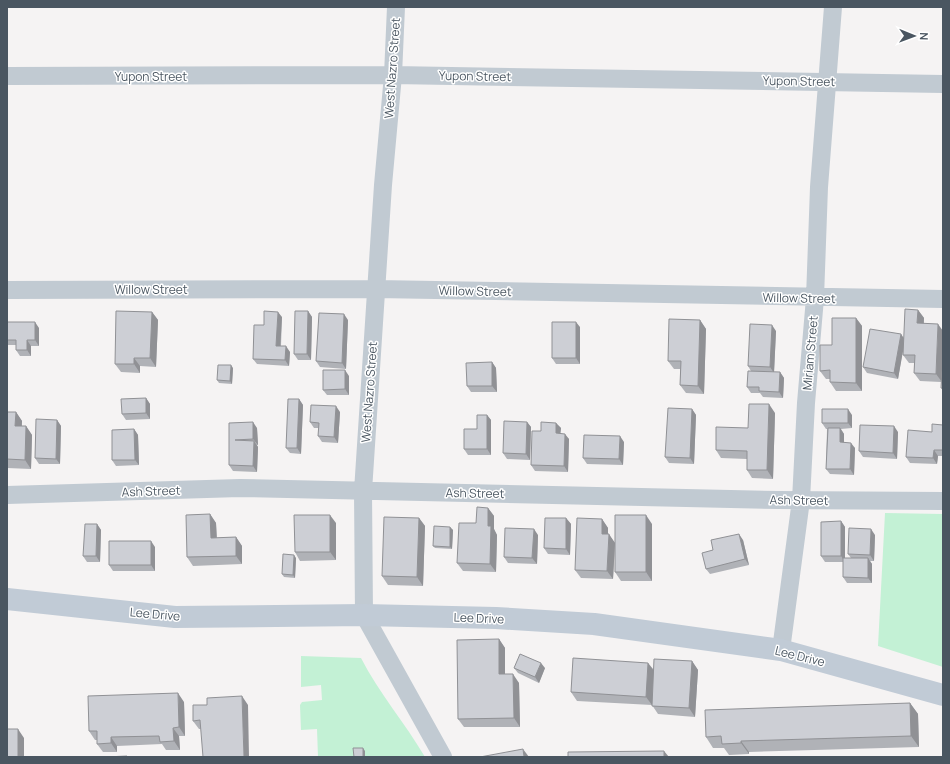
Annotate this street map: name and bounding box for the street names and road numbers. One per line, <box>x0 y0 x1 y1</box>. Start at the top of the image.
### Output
street label: West Nazro Street <box>380 17 404 119</box>
street label: Yupon Street <box>439 67 511 85</box>
street label: Yupon Street <box>115 68 187 85</box>
street label: Yupon Street <box>763 72 835 90</box>
street label: Willow Street <box>114 281 188 298</box>
street label: Willow Street <box>438 282 512 300</box>
street label: Willow Street <box>762 289 836 307</box>
street label: Miriam Street <box>798 315 822 391</box>
street label: West Nazro Street <box>357 341 381 443</box>
street label: Ash Street <box>121 481 181 501</box>
street label: Ash Street <box>446 484 505 502</box>
street label: Ash Street <box>770 491 829 509</box>
street label: Lee Drive <box>129 603 181 625</box>
street label: Lee Drive <box>453 609 505 627</box>
street label: Lee Drive <box>773 642 827 670</box>

